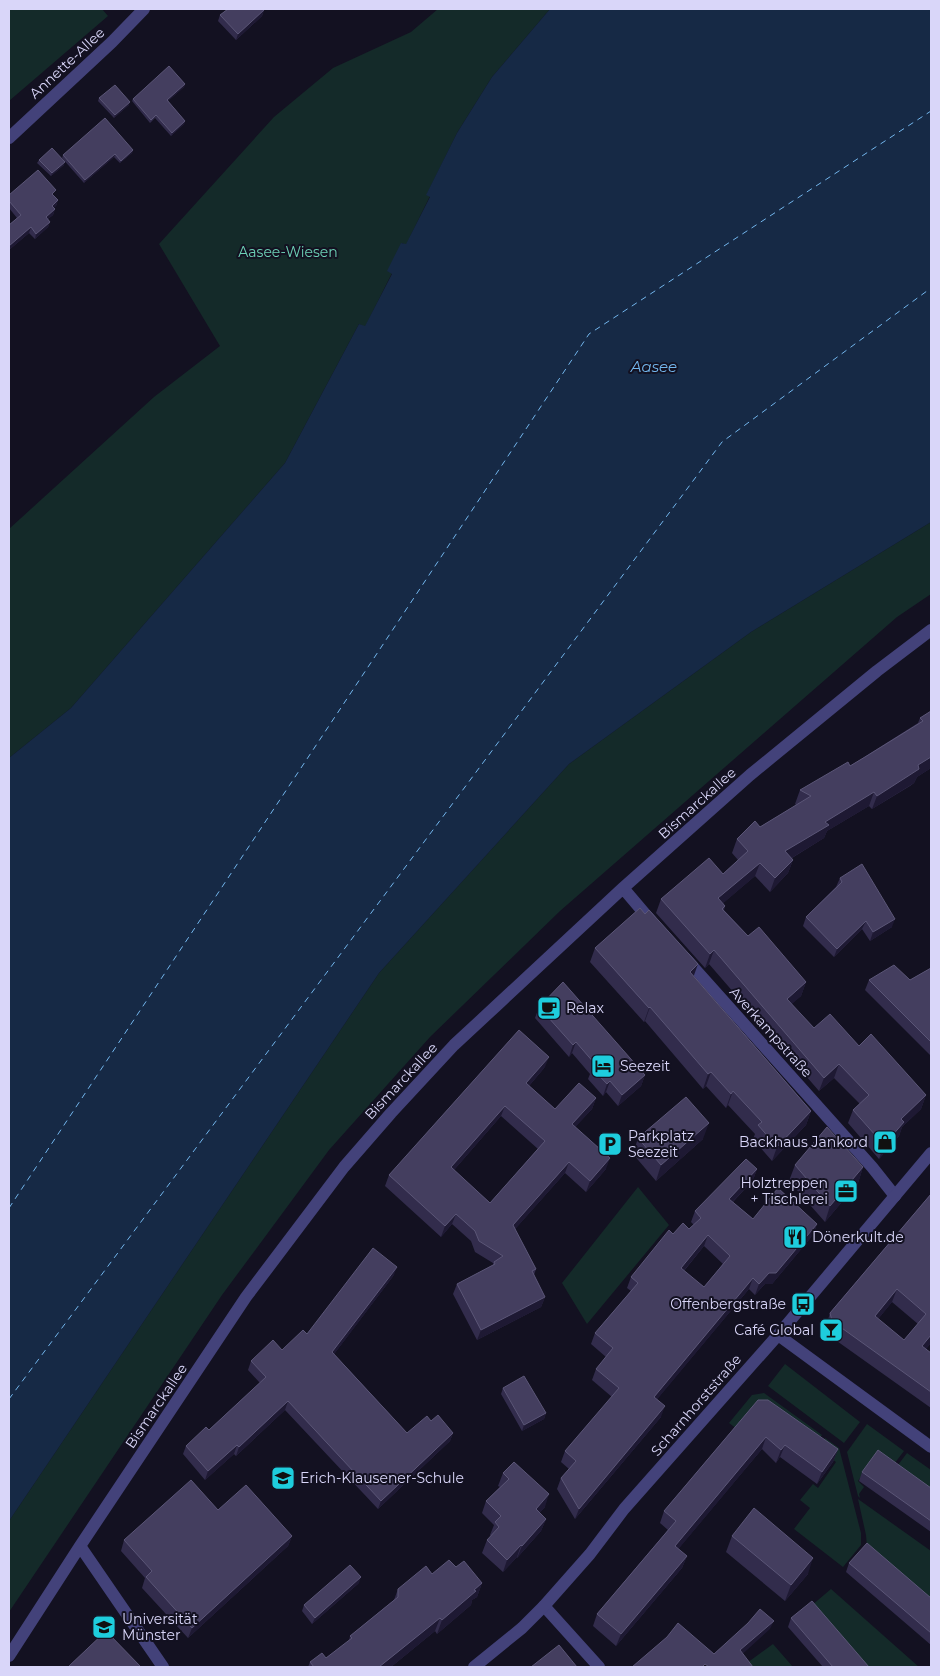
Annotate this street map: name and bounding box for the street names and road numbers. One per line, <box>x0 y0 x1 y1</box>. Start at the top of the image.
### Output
street label: Annette-Allee <box>26 23 108 103</box>
street label: Bismarckallee <box>654 763 740 843</box>
street label: Averkampstraße <box>726 983 816 1081</box>
street label: Bismarckallee <box>361 1039 441 1123</box>
street label: Scharnhorststraße <box>647 1350 745 1460</box>
street label: Bismarckallee <box>121 1360 191 1452</box>

